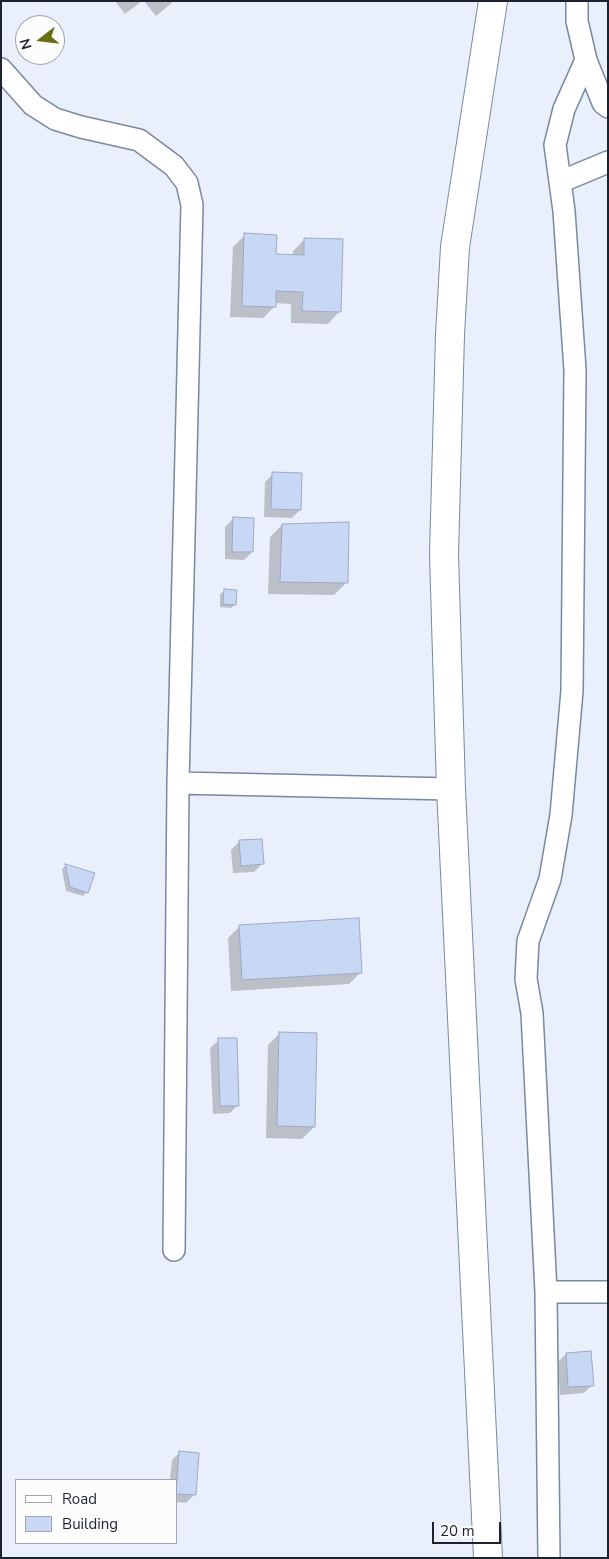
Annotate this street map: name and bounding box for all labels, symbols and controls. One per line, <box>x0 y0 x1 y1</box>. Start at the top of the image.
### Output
north arrow <box>15 15 65 65</box>
text: N <box>15 36 37 52</box>
legend <box>15 1479 178 1544</box>
text: Road <box>62 1489 97 1509</box>
scale bar <box>434 1512 503 1544</box>
text: Building <box>62 1514 118 1534</box>
text: 20 m <box>440 1521 475 1541</box>

